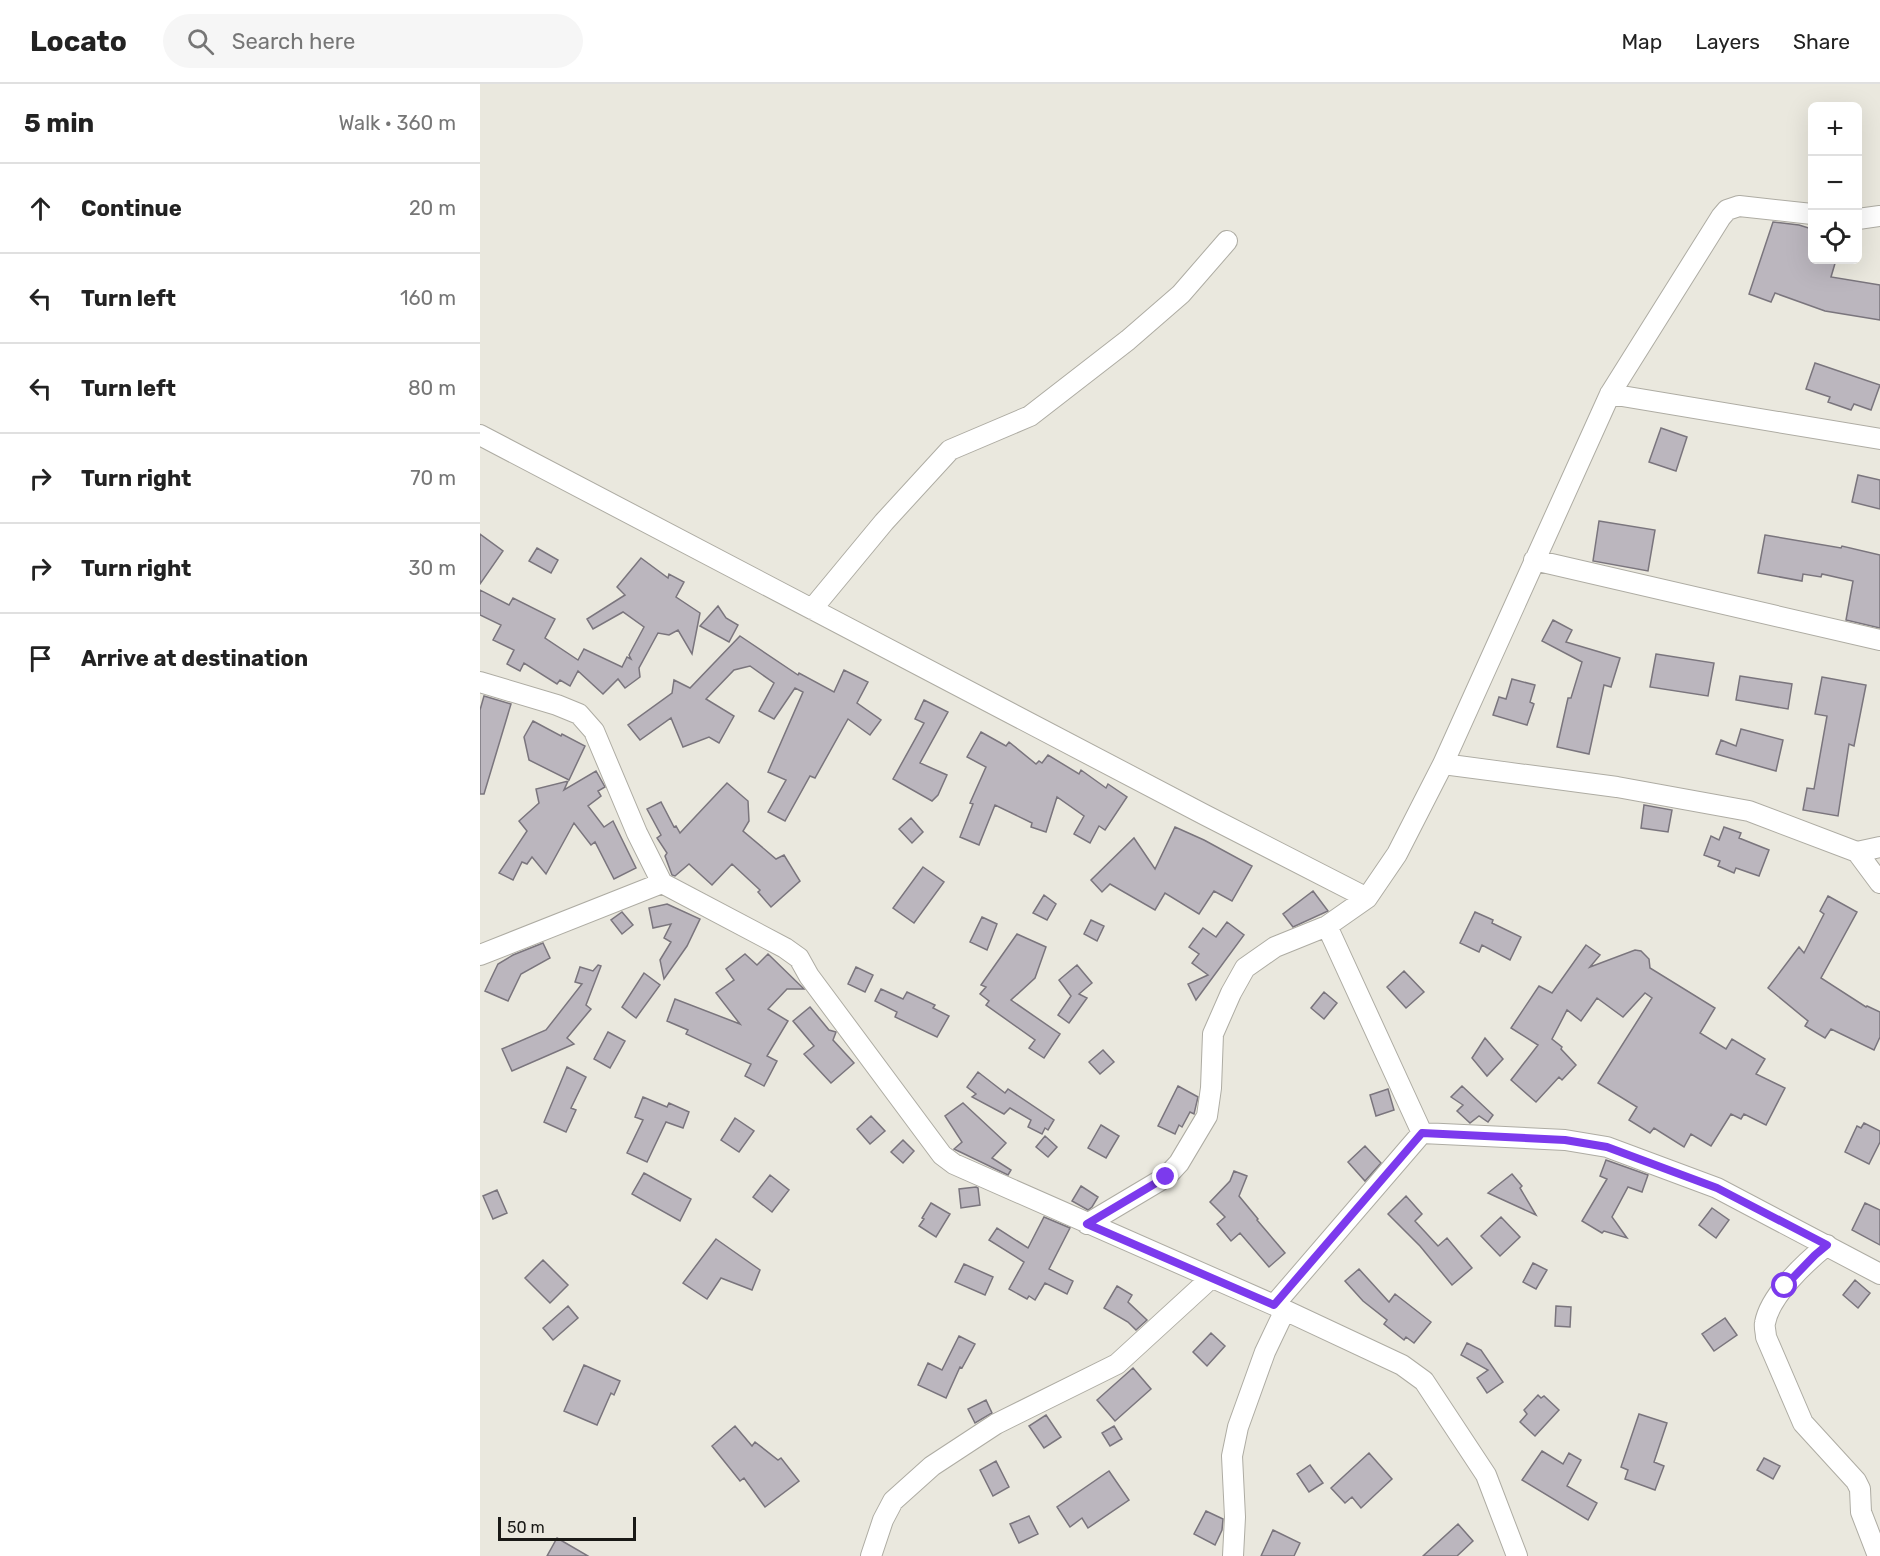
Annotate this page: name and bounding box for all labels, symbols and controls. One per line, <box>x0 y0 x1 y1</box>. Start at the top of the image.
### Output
search box <box>163 14 583 68</box>
text: Locato <box>30 25 127 58</box>
icon: search <box>184 25 217 58</box>
text: Search here <box>232 28 355 55</box>
text: Map <box>1621 29 1662 54</box>
text: Layers <box>1695 29 1760 54</box>
text: Share <box>1793 29 1850 54</box>
map controls <box>1808 102 1862 264</box>
button: + <box>1808 102 1862 156</box>
text: 5 min <box>24 108 94 139</box>
text: Walk · 360 m <box>339 111 456 135</box>
button: − <box>1808 156 1862 210</box>
icon: ahead <box>24 192 57 225</box>
text: Continue <box>81 195 182 222</box>
text: 20 m <box>409 196 456 220</box>
button: locate <box>1808 210 1862 264</box>
icon: left <box>24 282 57 315</box>
text: Turn left <box>81 285 176 312</box>
text: 160 m <box>400 286 456 310</box>
icon: left <box>24 372 57 405</box>
text: Turn left <box>81 375 176 402</box>
text: 80 m <box>408 376 456 400</box>
icon: right <box>24 462 57 495</box>
text: Turn right <box>81 465 191 492</box>
text: 70 m <box>410 466 456 490</box>
icon: right <box>24 552 57 585</box>
text: Turn right <box>81 555 191 582</box>
text: 30 m <box>409 556 456 580</box>
icon: arrive <box>24 642 57 675</box>
text: Arrive at destination <box>81 645 308 672</box>
route end <box>1152 1163 1178 1189</box>
route start <box>1771 1272 1797 1298</box>
scale bar <box>498 1514 636 1542</box>
text: 50 m <box>507 1518 545 1537</box>

